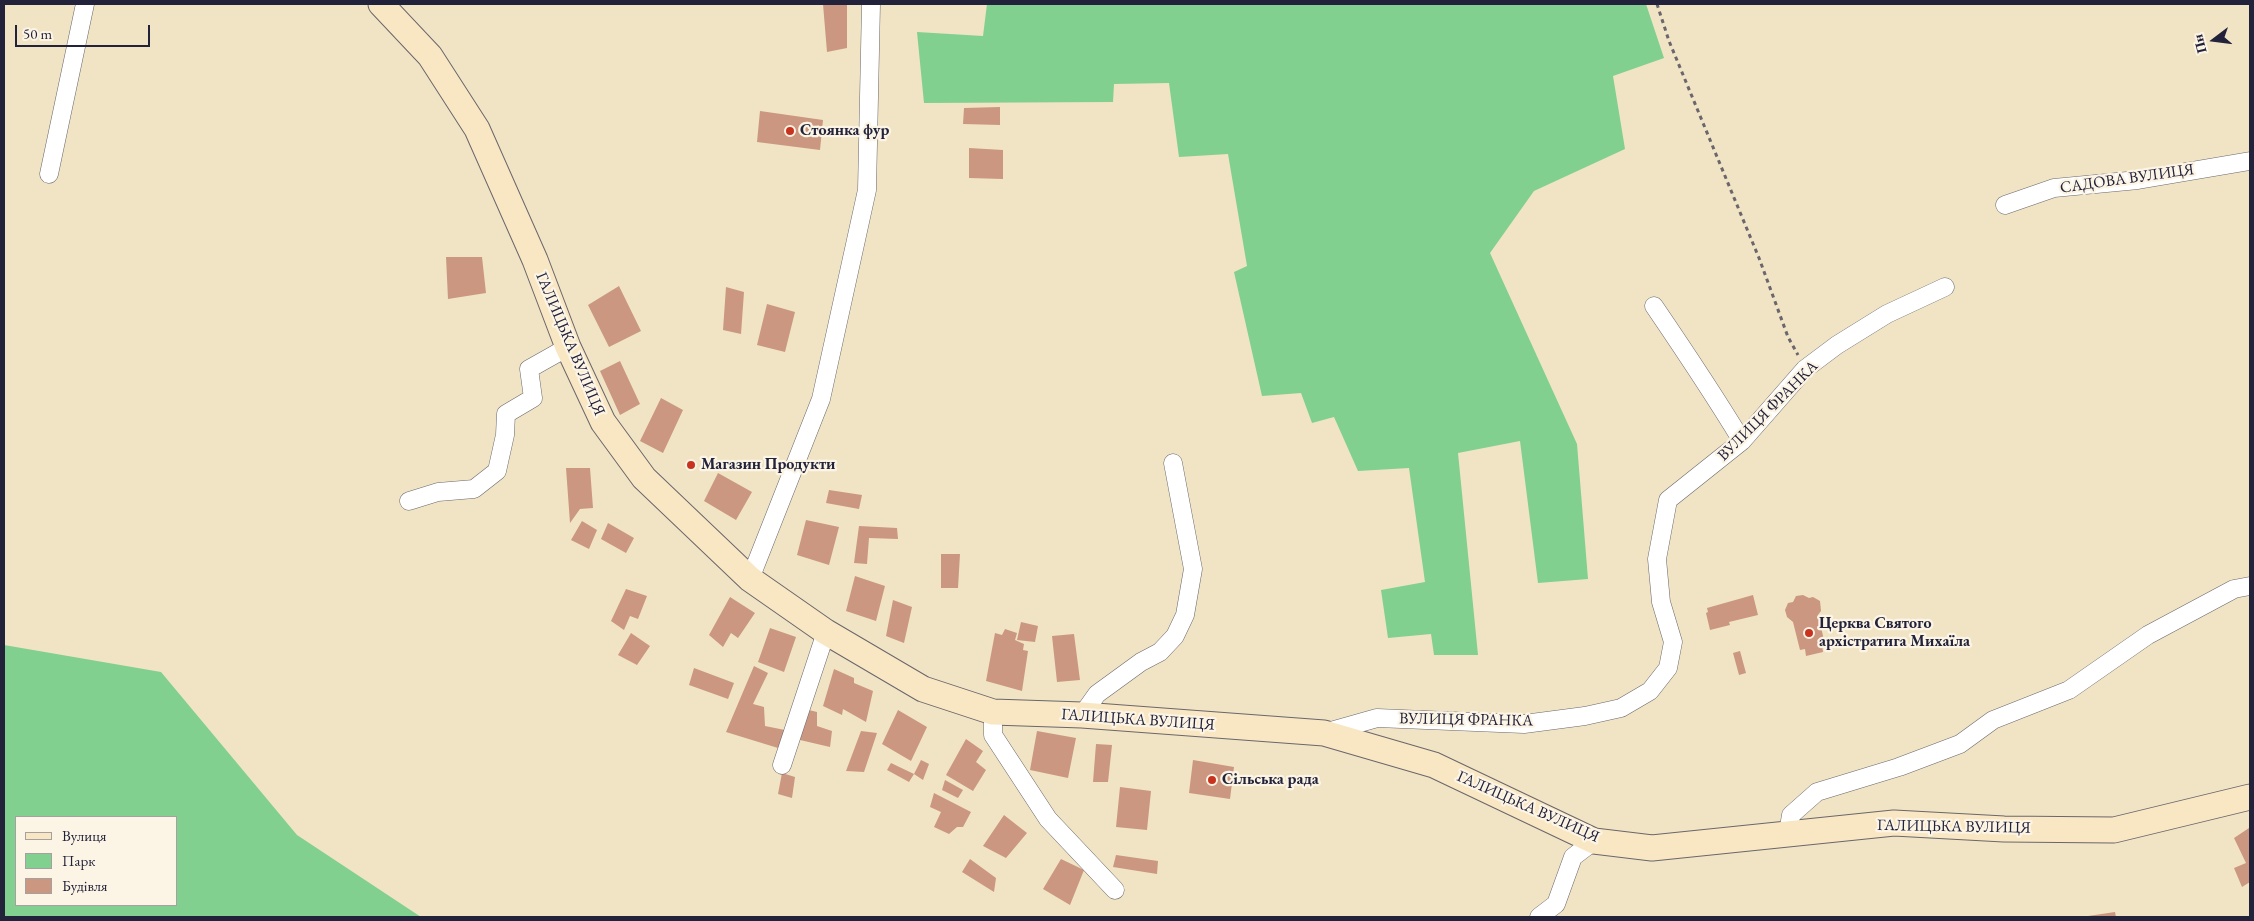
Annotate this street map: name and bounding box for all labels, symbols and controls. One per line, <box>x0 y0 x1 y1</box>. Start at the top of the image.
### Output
scale bar <box>18 15 152 47</box>
north arrow <box>2189 15 2239 65</box>
text: 50 m <box>23 24 52 43</box>
text: Пн <box>2188 32 2211 55</box>
place label: Стоянка фур <box>800 121 889 141</box>
marker: Стоянка фур <box>784 125 796 137</box>
street label: САДОВА ВУЛИЦЯ <box>2059 160 2195 198</box>
street label: ГАЛИЦЬКА ВУЛИЦЯ <box>531 269 609 419</box>
street label: ВУЛИЦЯ ФРАНКА <box>1714 357 1822 465</box>
place label: Магазин Продукти <box>701 455 835 475</box>
marker: Магазин Продукти <box>685 459 697 471</box>
place label: Церква Святого архістратига Михаїла <box>1819 614 1970 652</box>
marker: Церква Святого архістратига Михаїла <box>1803 627 1815 639</box>
street label: ГАЛИЦЬКА ВУЛИЦЯ <box>1061 705 1215 735</box>
street label: ВУЛИЦЯ ФРАНКА <box>1399 709 1533 731</box>
street label: ГАЛИЦЬКА ВУЛИЦЯ <box>1454 767 1602 847</box>
place label: Сільська рада <box>1222 770 1319 790</box>
marker: Сільська рада <box>1206 774 1218 786</box>
legend <box>15 816 178 906</box>
street label: ГАЛИЦЬКА ВУЛИЦЯ <box>1877 816 2031 838</box>
text: Вулиця <box>62 826 107 845</box>
text: Парк <box>62 851 95 870</box>
text: Будівля <box>62 876 108 895</box>

